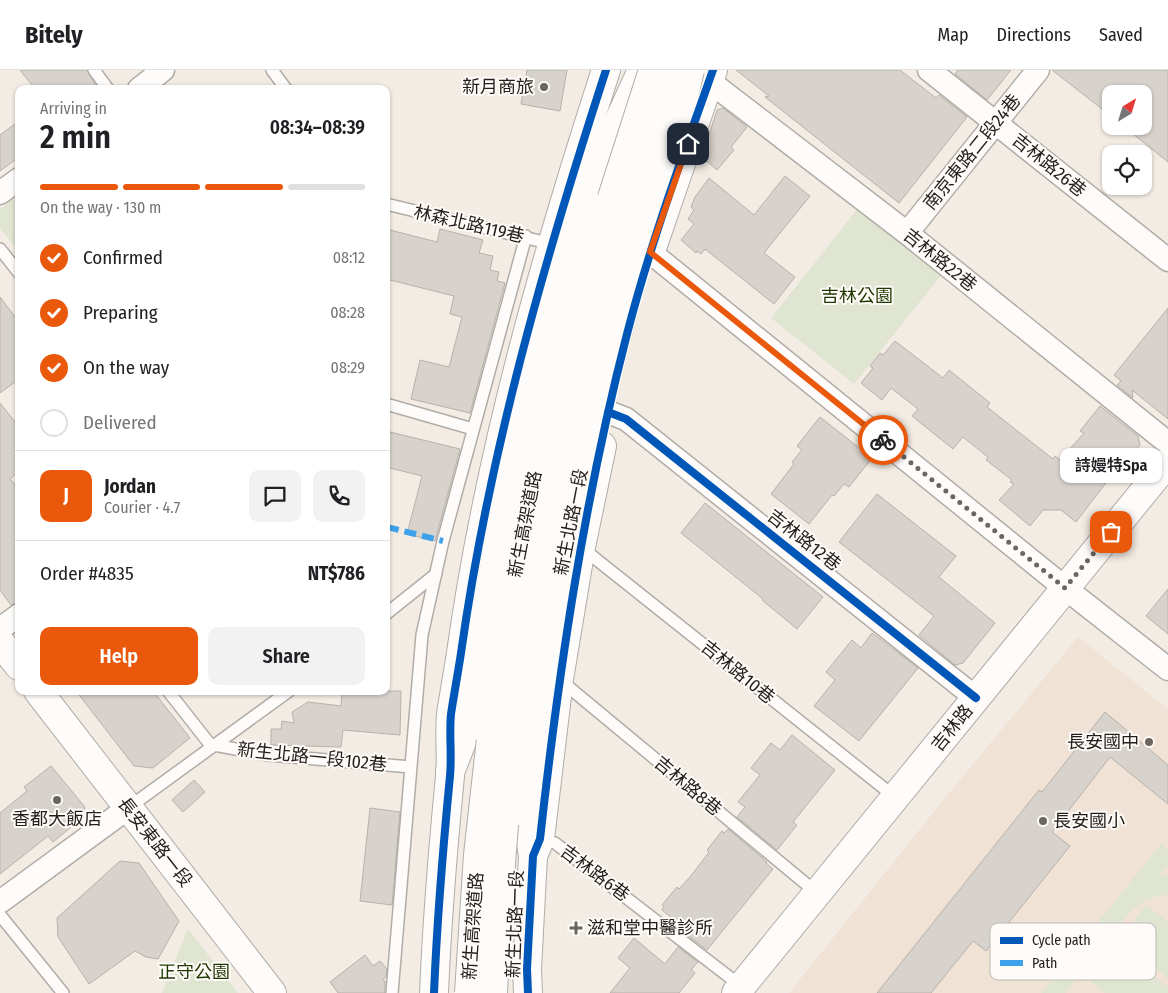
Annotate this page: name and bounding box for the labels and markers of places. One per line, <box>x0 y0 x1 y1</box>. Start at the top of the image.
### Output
place label: 新月商旅 <box>462 76 534 98</box>
marker: 新月商旅 <box>538 81 550 93</box>
pin <box>667 123 709 165</box>
callout: 詩嫚特Spa <box>1060 447 1162 482</box>
pin <box>1090 511 1132 553</box>
place label: 長安國中 <box>1067 731 1139 753</box>
marker: 長安國中 <box>1143 736 1155 748</box>
marker: 香都大飯店 <box>51 794 63 806</box>
place label: 香都大飯店 <box>12 808 102 830</box>
place label: 長安國小 <box>1053 810 1125 832</box>
marker: 長安國小 <box>1037 815 1049 827</box>
place label: 滋和堂中醫診所 <box>587 917 713 939</box>
marker: 滋和堂中醫診所 <box>569 921 583 935</box>

